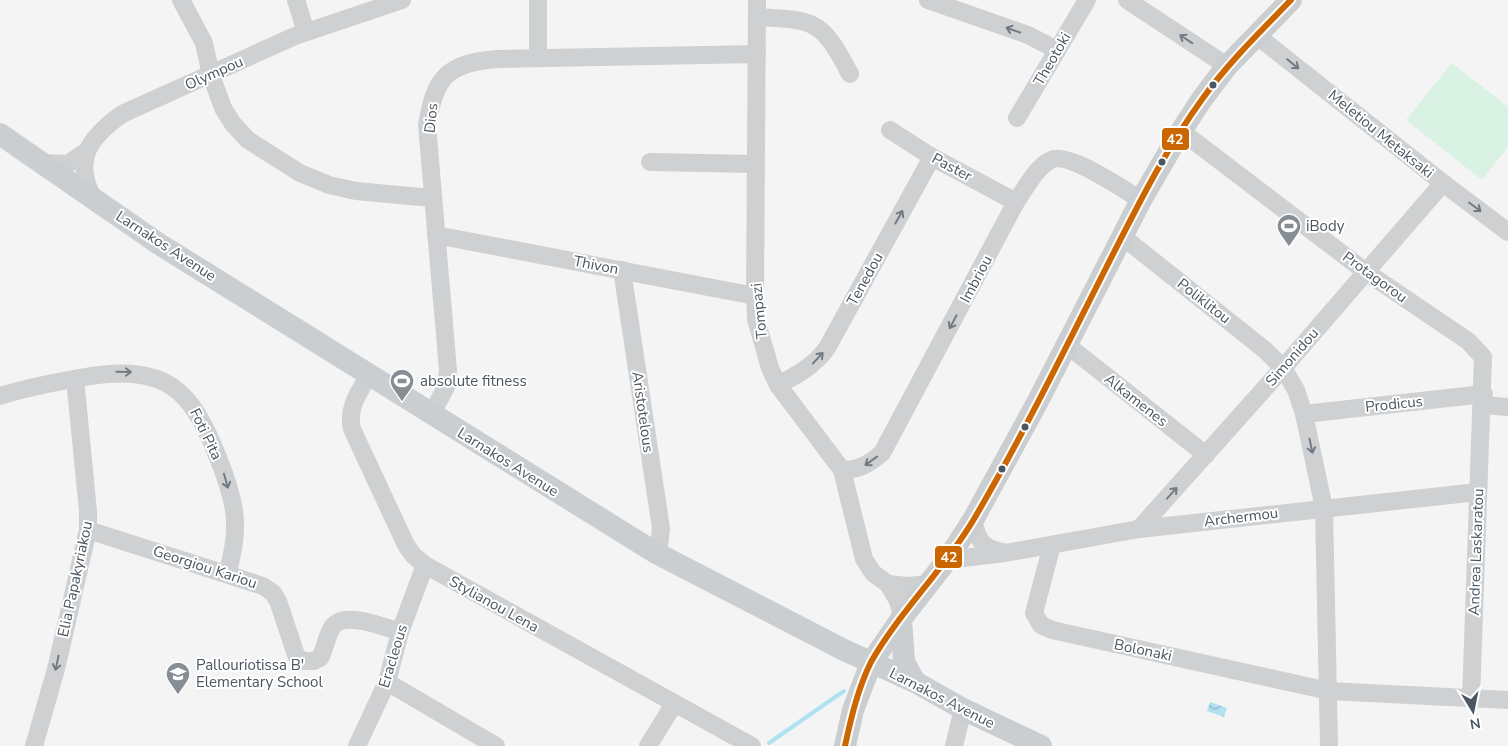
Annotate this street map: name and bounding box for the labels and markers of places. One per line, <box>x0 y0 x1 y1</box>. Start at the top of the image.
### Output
unlabelled marker <box>1208 80 1218 90</box>
unlabelled marker <box>1157 157 1167 167</box>
sports icon: iBody <box>1276 213 1302 247</box>
place label: iBody <box>1306 216 1345 236</box>
sports icon: absolute fitness <box>389 368 415 402</box>
place label: absolute fitness <box>420 371 527 391</box>
unlabelled marker <box>1020 422 1030 432</box>
unlabelled marker <box>997 464 1007 474</box>
place label: Pallouriotissa B' Elementary School <box>196 655 323 692</box>
school or university icon: Pallouriotissa B' Elementary School <box>165 661 191 695</box>

